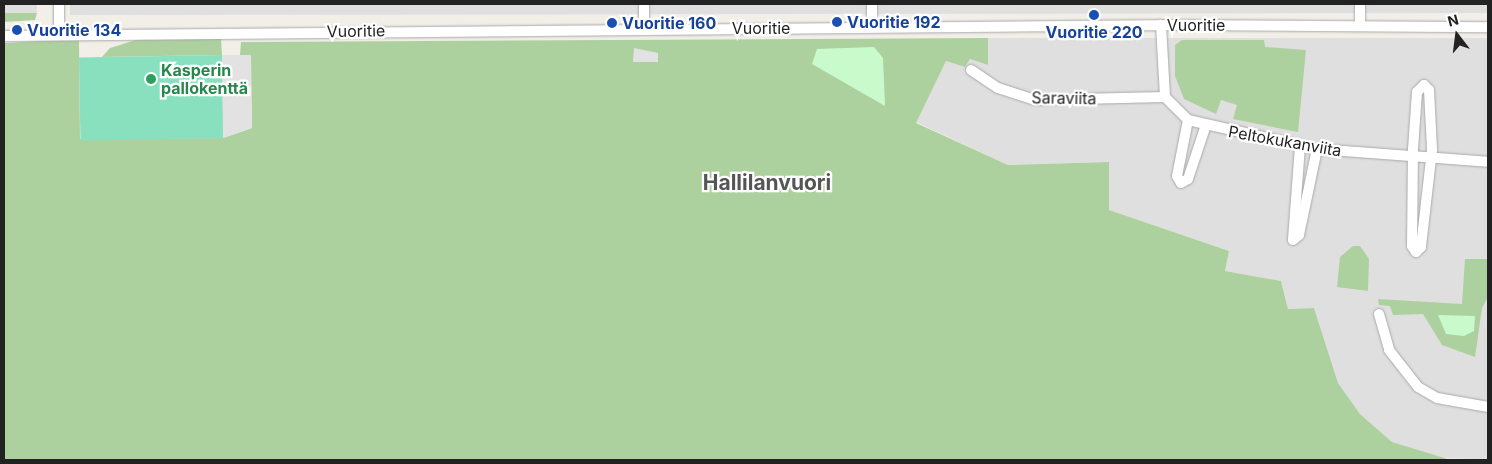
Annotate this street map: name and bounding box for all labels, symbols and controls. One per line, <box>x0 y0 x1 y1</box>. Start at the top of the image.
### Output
marker: Vuoritie 220 <box>1088 9 1100 21</box>
north arrow <box>1432 10 1482 60</box>
text: N <box>1446 10 1460 30</box>
place label: Vuoritie 192 <box>847 12 941 32</box>
place label: Vuoritie 160 <box>622 13 716 33</box>
street label: Vuoritie <box>1167 15 1225 35</box>
marker: Vuoritie 192 <box>831 16 843 28</box>
marker: Vuoritie 160 <box>606 17 618 29</box>
street label: Vuoritie <box>732 18 790 38</box>
place label: Vuoritie 134 <box>27 20 121 40</box>
street label: Vuoritie <box>326 21 386 41</box>
place label: Vuoritie 220 <box>1045 22 1143 42</box>
marker: Vuoritie 134 <box>11 24 23 36</box>
place label: Kasperin pallokenttä <box>161 60 248 98</box>
marker: Kasperin pallokenttä <box>145 73 157 85</box>
street label: Saraviita <box>1031 88 1097 108</box>
street label: Peltokukanviita <box>1227 122 1343 160</box>
district label: Hallilanvuori <box>703 170 831 196</box>

